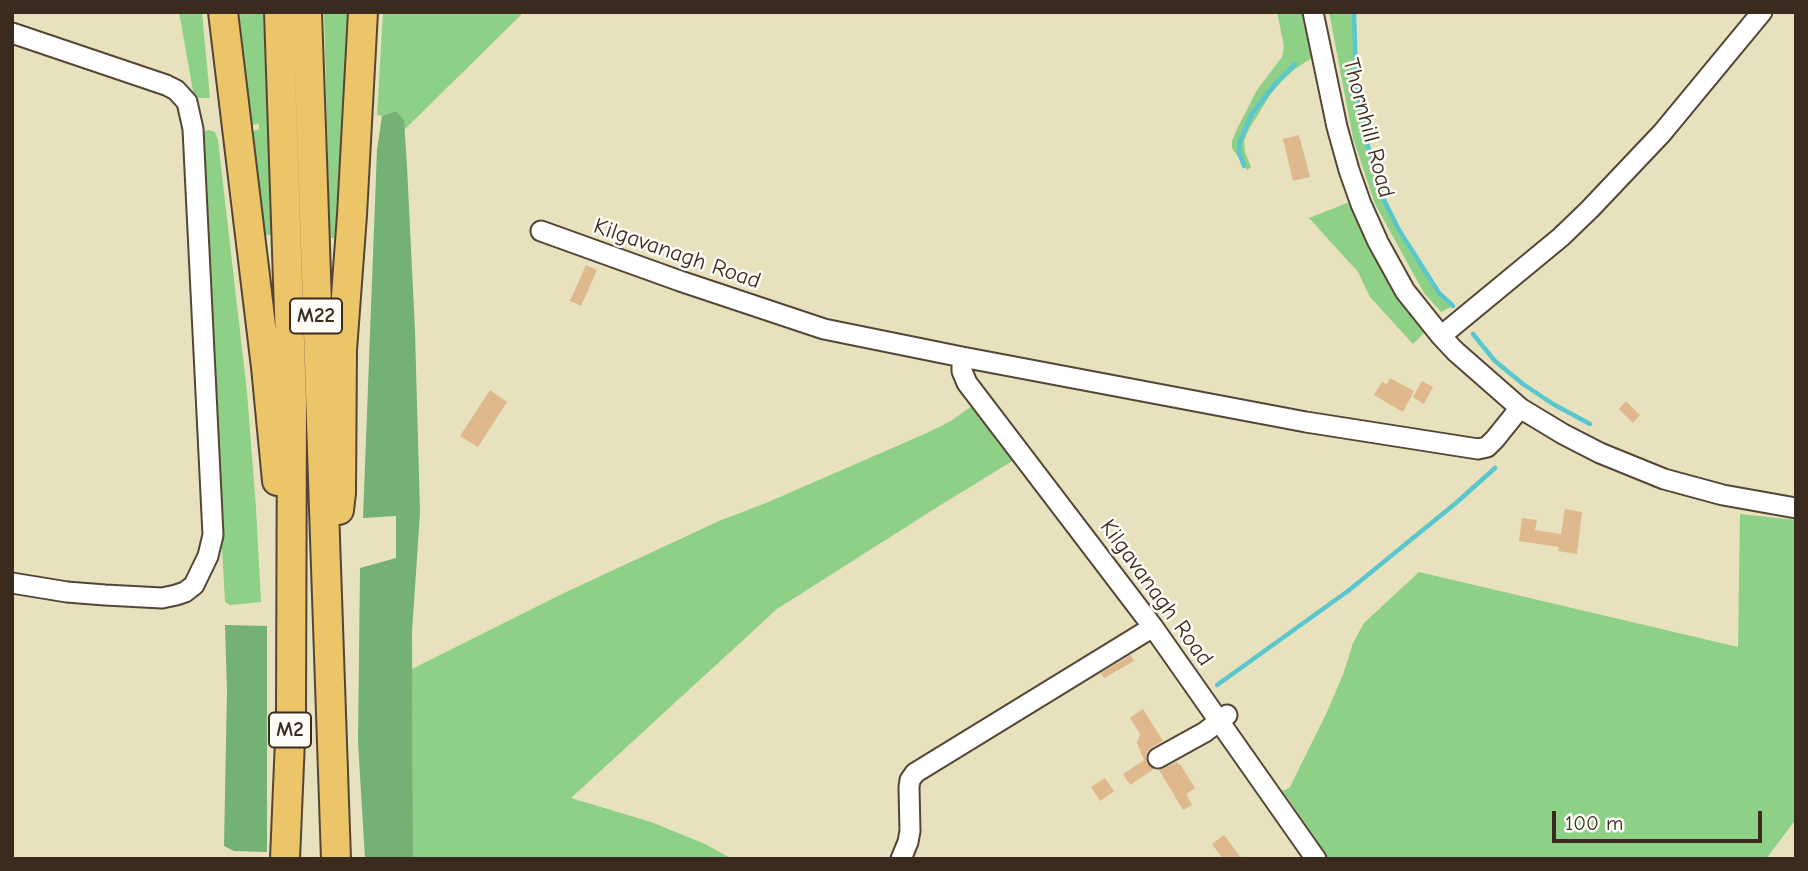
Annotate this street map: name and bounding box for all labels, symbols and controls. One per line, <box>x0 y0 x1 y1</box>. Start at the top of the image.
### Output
street label: Thornhill Road <box>1336 55 1400 201</box>
street label: Kilgavanagh Road <box>590 213 764 295</box>
road number: M22 <box>290 298 342 334</box>
street label: Kilgavanagh Road <box>1094 514 1218 672</box>
road number: M2 <box>269 712 311 748</box>
scale bar <box>1556 798 1766 842</box>
text: 100 m <box>1565 811 1623 835</box>

